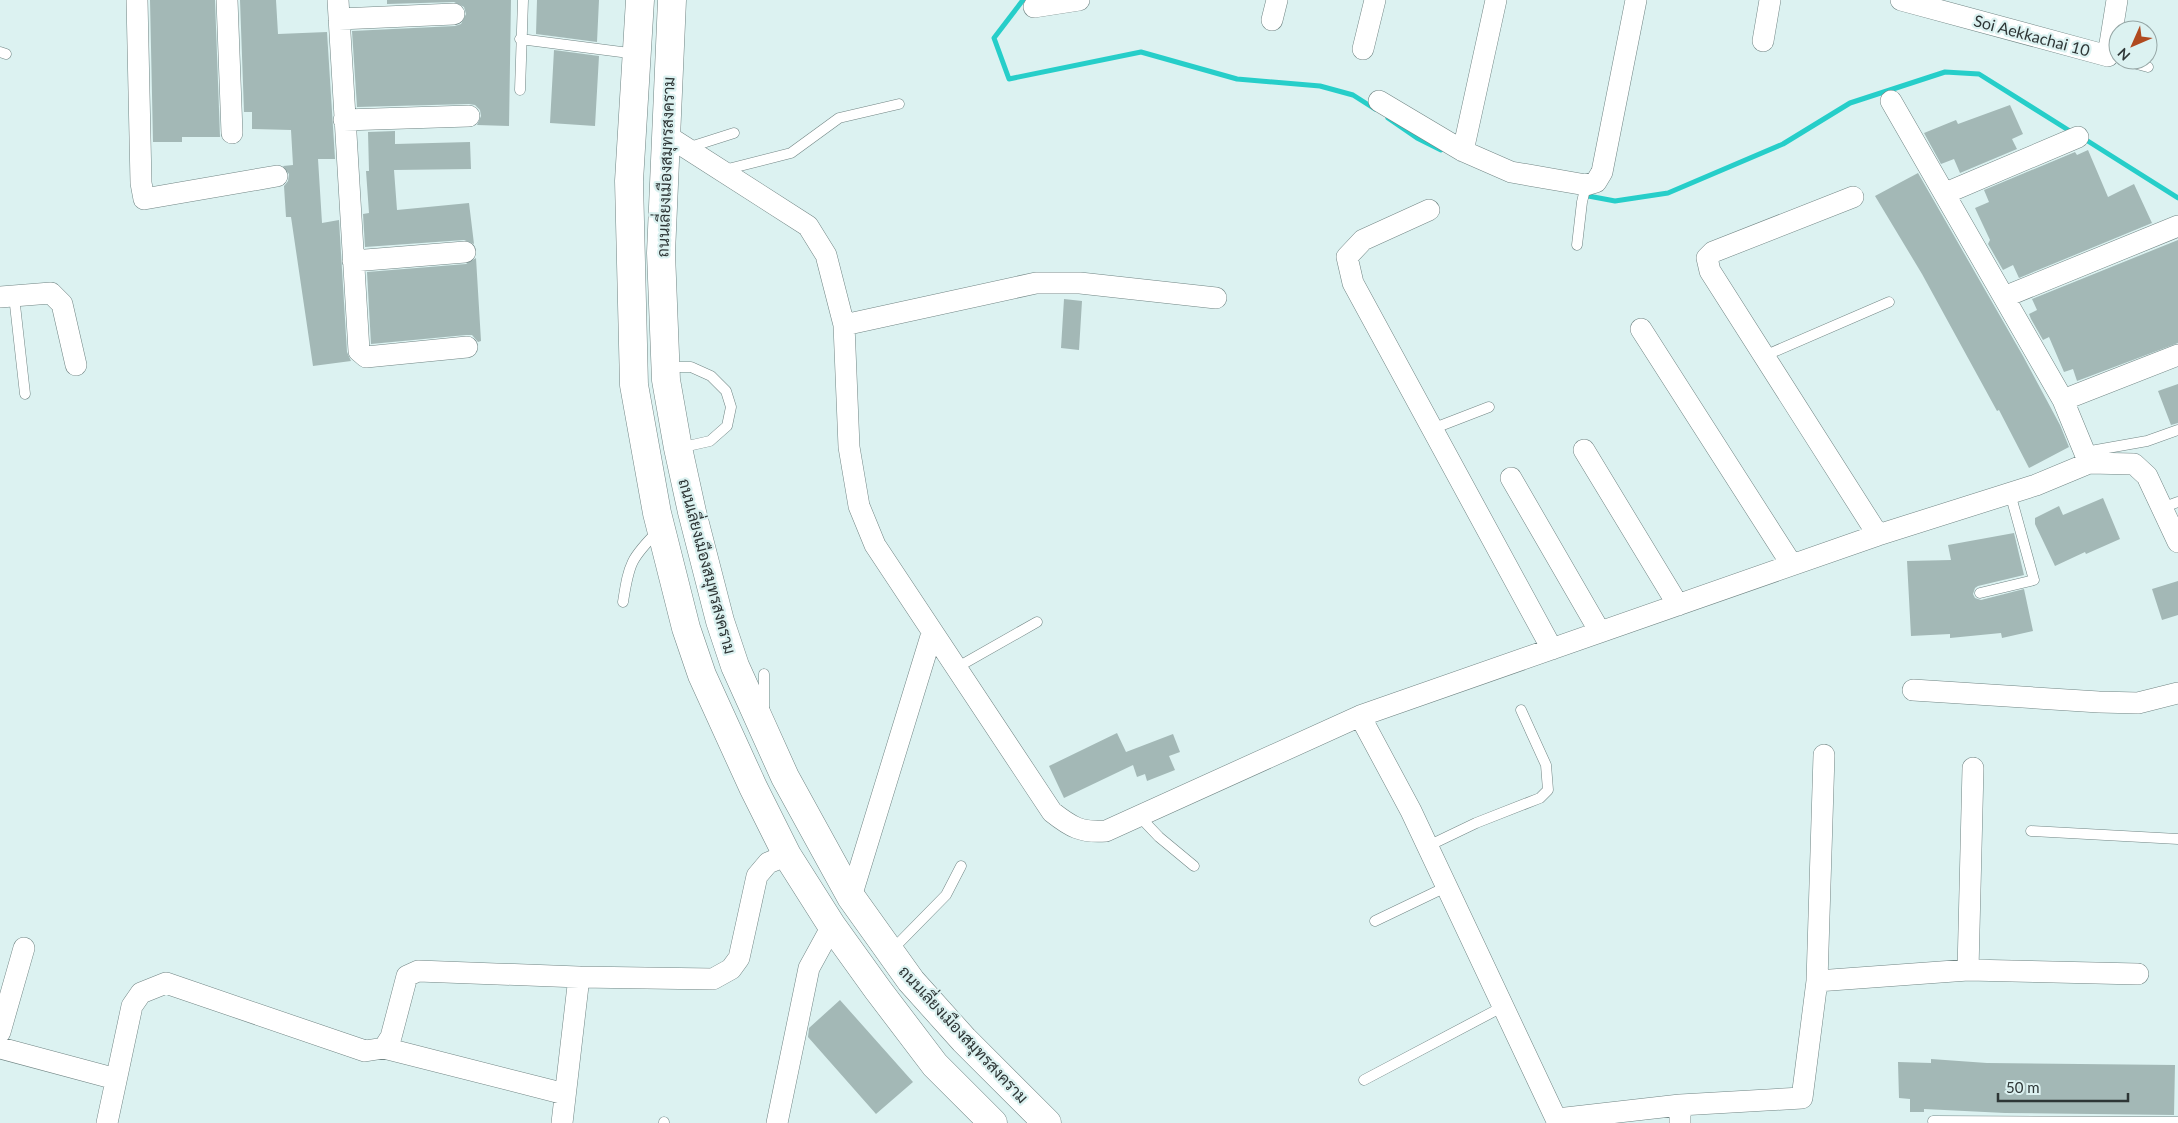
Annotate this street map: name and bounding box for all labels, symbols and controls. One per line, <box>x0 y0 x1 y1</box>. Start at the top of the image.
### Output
street label: Soi Aekkachai 10 <box>1972 10 2092 60</box>
north arrow <box>2108 20 2158 70</box>
text: N <box>2114 45 2133 64</box>
street label: ถนนเลี่ยงเมืองสมุทรสงคราม <box>648 76 681 258</box>
street label: ถนนเลี่ยงเมืองสมุทรสงคราม <box>673 475 744 656</box>
street label: ถนนเลี่ยงเมืองสมุทรสงคราม <box>893 959 1035 1109</box>
scale bar <box>1998 1070 2128 1102</box>
text: 50 m <box>2006 1078 2040 1096</box>

